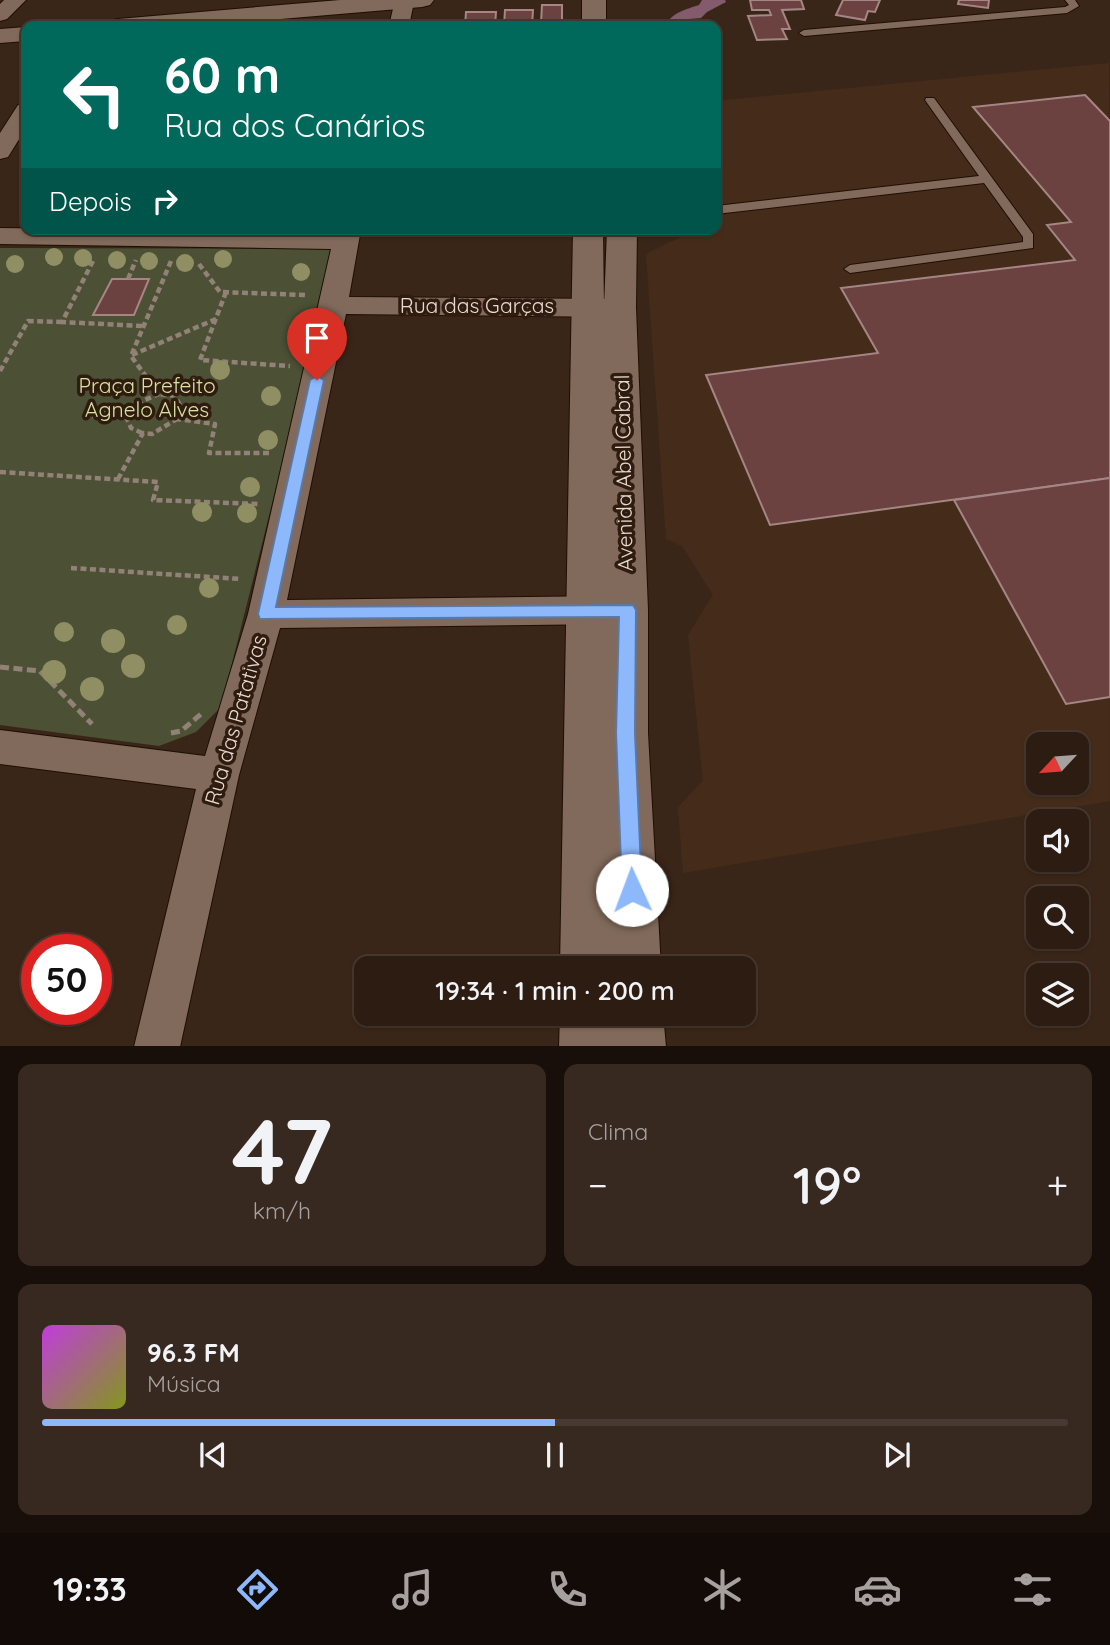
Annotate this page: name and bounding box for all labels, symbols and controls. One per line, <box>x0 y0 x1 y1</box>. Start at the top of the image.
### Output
text: 60 m <box>164 44 280 105</box>
icon: left <box>49 49 140 140</box>
text: Rua dos Canários <box>164 105 426 145</box>
icon: right <box>146 182 184 220</box>
text: Depois <box>49 185 132 218</box>
street label: Rua das Garças <box>400 292 554 318</box>
pin <box>287 308 347 380</box>
icon: arrive <box>298 319 336 357</box>
park label: Praça Prefeito Agnelo Alves <box>78 372 216 422</box>
street label: Avenida Abel Cabral <box>608 374 638 572</box>
street label: Rua das Patativas <box>198 632 272 808</box>
north arrow <box>1026 732 1088 794</box>
map controls <box>1026 732 1089 1026</box>
button: sound <box>1026 809 1089 872</box>
position arrow <box>595 853 669 927</box>
button: search <box>1026 886 1089 949</box>
speed limit sign: 50 <box>21 934 112 1025</box>
button: layers <box>1026 963 1089 1026</box>
text: 19:34 · 1 min · 200 m <box>435 974 675 1007</box>
text: 47 <box>232 1093 332 1207</box>
text: Clima <box>588 1117 648 1146</box>
text: 19° <box>793 1152 862 1217</box>
text: − <box>588 1161 608 1209</box>
text: + <box>1047 1161 1068 1209</box>
text: km/h <box>253 1196 311 1225</box>
text: 96.3 FM <box>147 1336 240 1369</box>
text: Música <box>147 1369 221 1398</box>
icon: previous <box>194 1436 232 1474</box>
icon: pause <box>536 1436 574 1474</box>
icon: next <box>878 1436 916 1474</box>
icon: directions <box>233 1565 282 1614</box>
icon: music <box>388 1565 437 1614</box>
icon: phone <box>543 1565 592 1614</box>
icon: climate <box>698 1565 747 1614</box>
icon: car <box>853 1565 902 1614</box>
icon: filters <box>1008 1565 1057 1614</box>
text: 19:33 <box>53 1569 127 1609</box>

